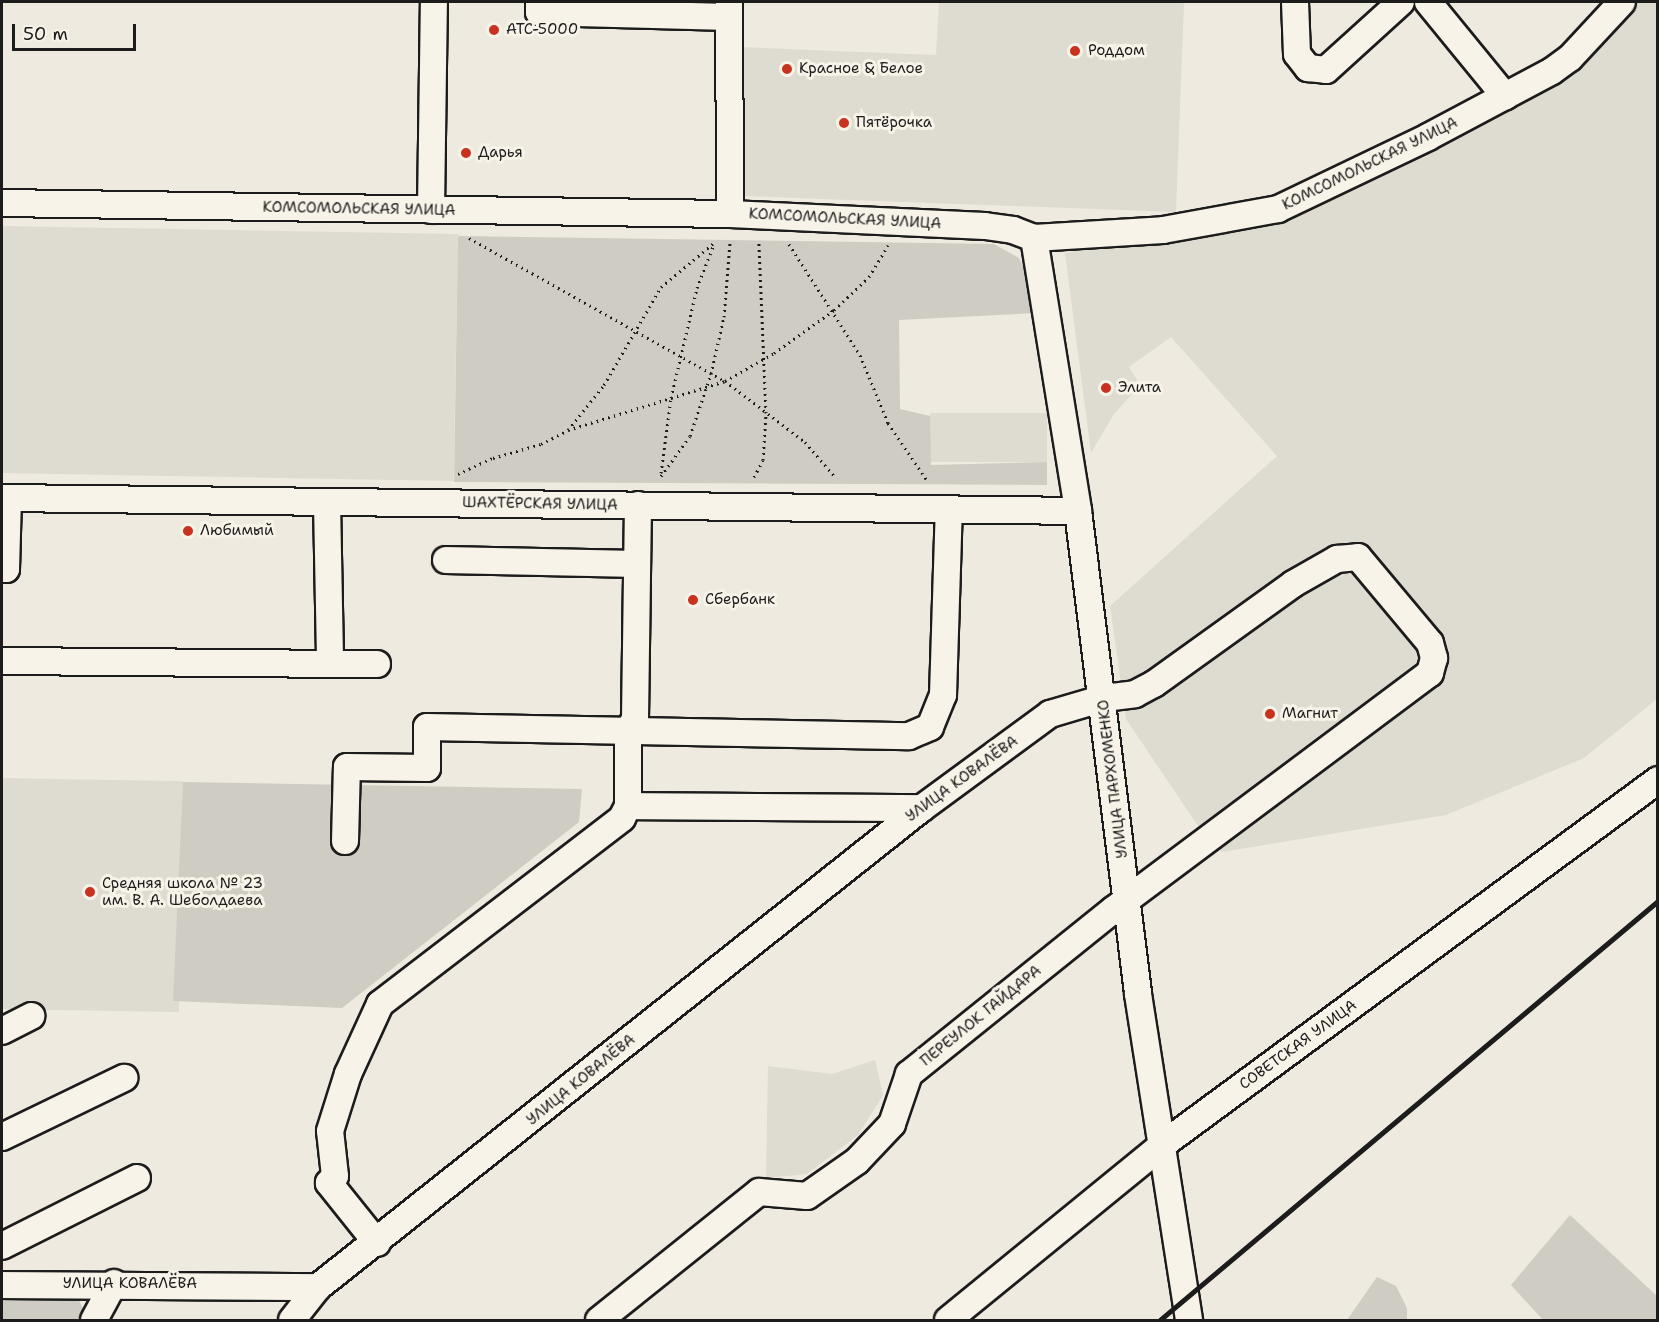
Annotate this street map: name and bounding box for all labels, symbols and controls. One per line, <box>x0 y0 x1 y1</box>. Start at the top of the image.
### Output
scale bar <box>15 12 140 50</box>
place label: АТС-5000 <box>506 21 578 39</box>
text: 50 m <box>23 22 68 46</box>
marker: АТС-5000 <box>487 23 501 37</box>
marker: Роддом <box>1066 42 1084 60</box>
place label: Роддом <box>1088 42 1145 60</box>
place label: Красное & Белое <box>799 60 923 78</box>
marker: Красное & Белое <box>780 62 794 76</box>
place label: Пятёрочка <box>856 114 932 132</box>
street label: КОМСОМОЛЬСКАЯ УЛИЦА <box>1279 114 1461 214</box>
marker: Пятёрочка <box>837 116 851 130</box>
place label: Дарья <box>478 144 523 162</box>
marker: Дарья <box>459 146 473 160</box>
street label: КОМСОМОЛЬСКАЯ УЛИЦА <box>262 198 456 220</box>
street label: КОМСОМОЛЬСКАЯ УЛИЦА <box>748 205 942 233</box>
place label: Элита <box>1118 379 1161 397</box>
marker: Элита <box>1099 381 1113 395</box>
street label: ШАХТЁРСКАЯ УЛИЦА <box>462 494 618 514</box>
place label: Любимый <box>200 522 274 540</box>
marker: Любимый <box>181 524 195 538</box>
place label: Сбербанк <box>705 591 775 609</box>
marker: Сбербанк <box>686 593 700 607</box>
street label: УЛИЦА ПАРХОМЕНКО <box>1094 699 1132 859</box>
place label: Магнит <box>1282 705 1338 723</box>
marker: Магнит <box>1263 707 1277 721</box>
street label: УЛИЦА КОВАЛЁВА <box>902 732 1022 826</box>
place label: Средняя школа № 23 им. В. А. Шеболдаева <box>102 874 263 909</box>
marker: Средняя школа № 23 им. В. А. Шеболдаева <box>83 885 97 899</box>
street label: ПЕРЕУЛОК ГАЙДАРА <box>917 962 1045 1070</box>
street label: СОВЕТСКАЯ УЛИЦА <box>1236 996 1360 1094</box>
street label: УЛИЦА КОВАЛЁВА <box>523 1031 639 1129</box>
street label: УЛИЦА КОВАЛЁВА <box>63 1275 197 1293</box>

